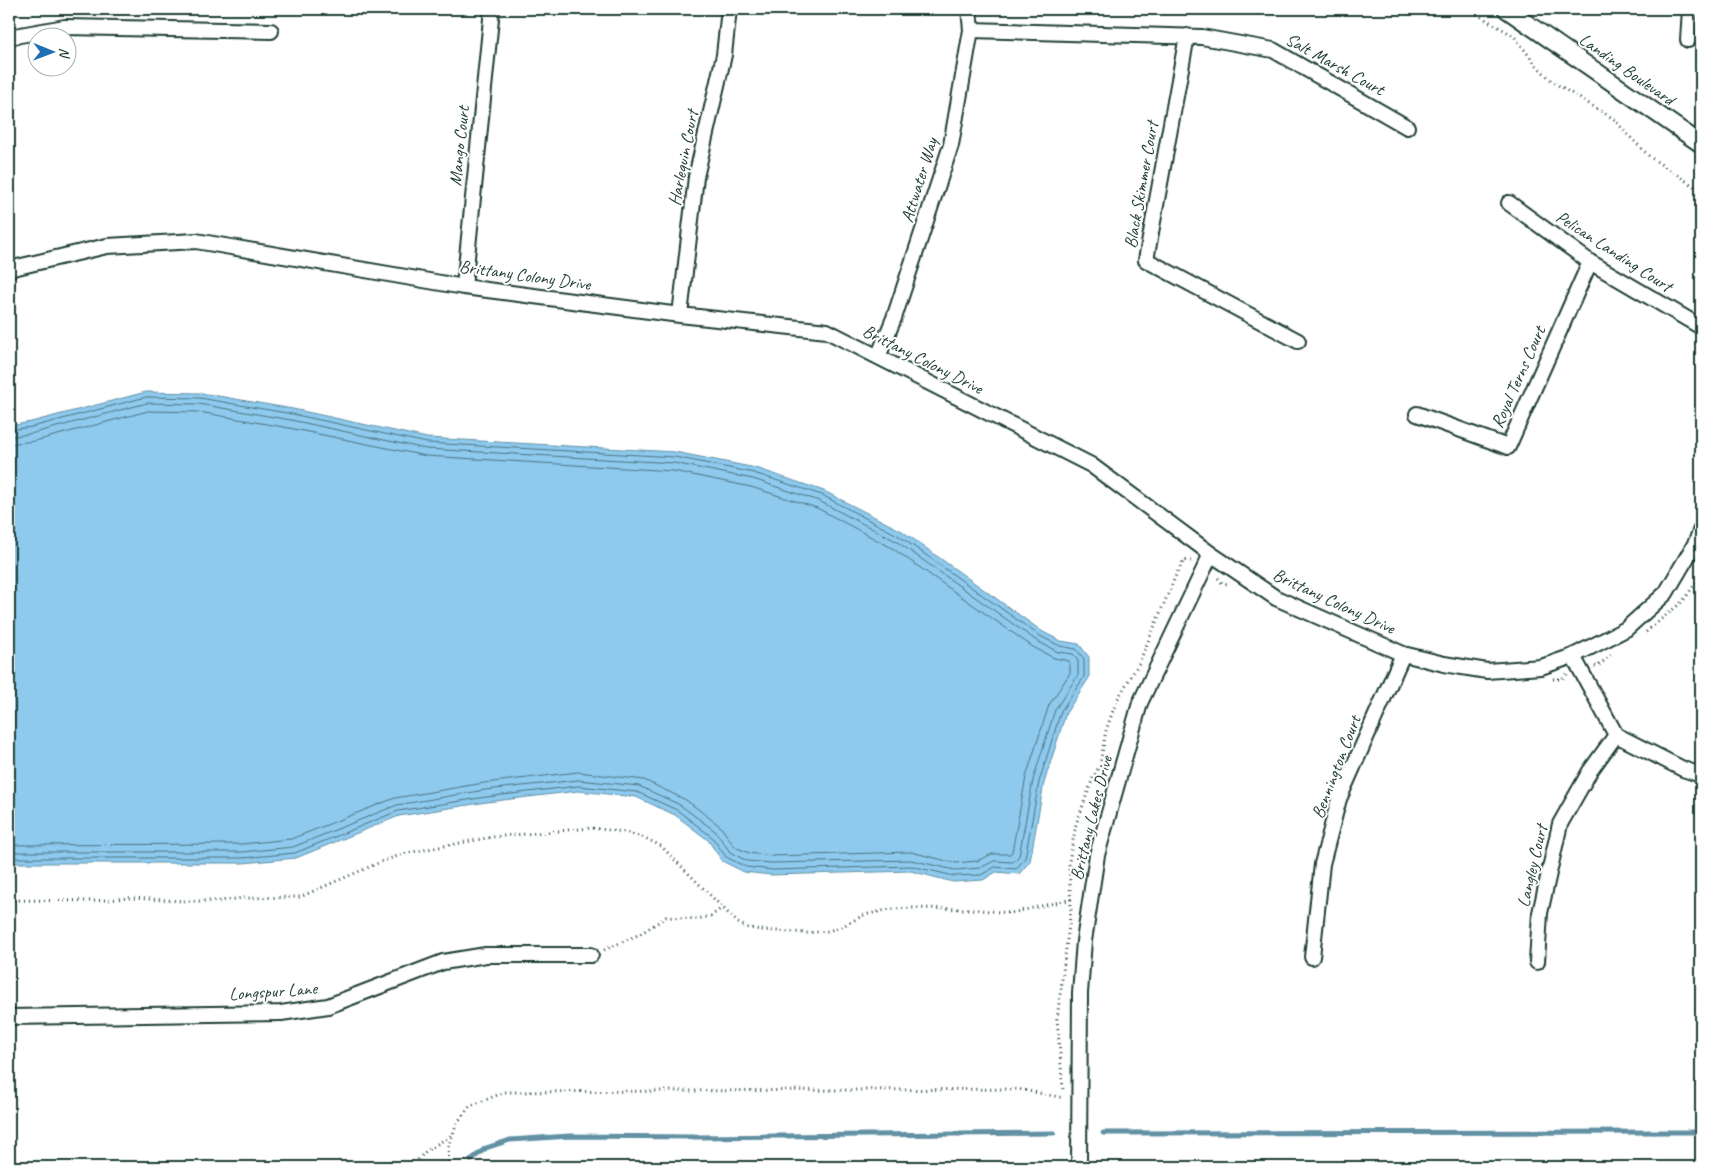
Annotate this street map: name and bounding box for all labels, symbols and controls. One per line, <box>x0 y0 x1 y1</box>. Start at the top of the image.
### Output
north arrow <box>28 28 78 78</box>
street label: Salt Marsh Court <box>1282 28 1390 101</box>
street label: Landing Boulevard <box>1575 28 1681 112</box>
text: N <box>56 48 73 59</box>
street label: Mango Court <box>444 103 474 187</box>
street label: Harlequin Court <box>663 106 704 208</box>
street label: Black Skimmer Court <box>1119 117 1163 250</box>
street label: Attwater Way <box>896 133 943 225</box>
street label: Pelican Landing Court <box>1552 205 1679 298</box>
street label: Brittany Colony Drive <box>458 255 593 295</box>
street label: Brittany Colony Drive <box>859 319 988 399</box>
street label: Royal Terns Court <box>1486 321 1551 431</box>
street label: Brittany Colony Drive <box>1270 563 1399 639</box>
street label: Bennington Court <box>1306 711 1366 821</box>
street label: Brittany Lakes Drive <box>1065 753 1117 882</box>
street label: Langley Court <box>1512 820 1553 909</box>
street label: Longspur Lane <box>228 977 319 1005</box>

